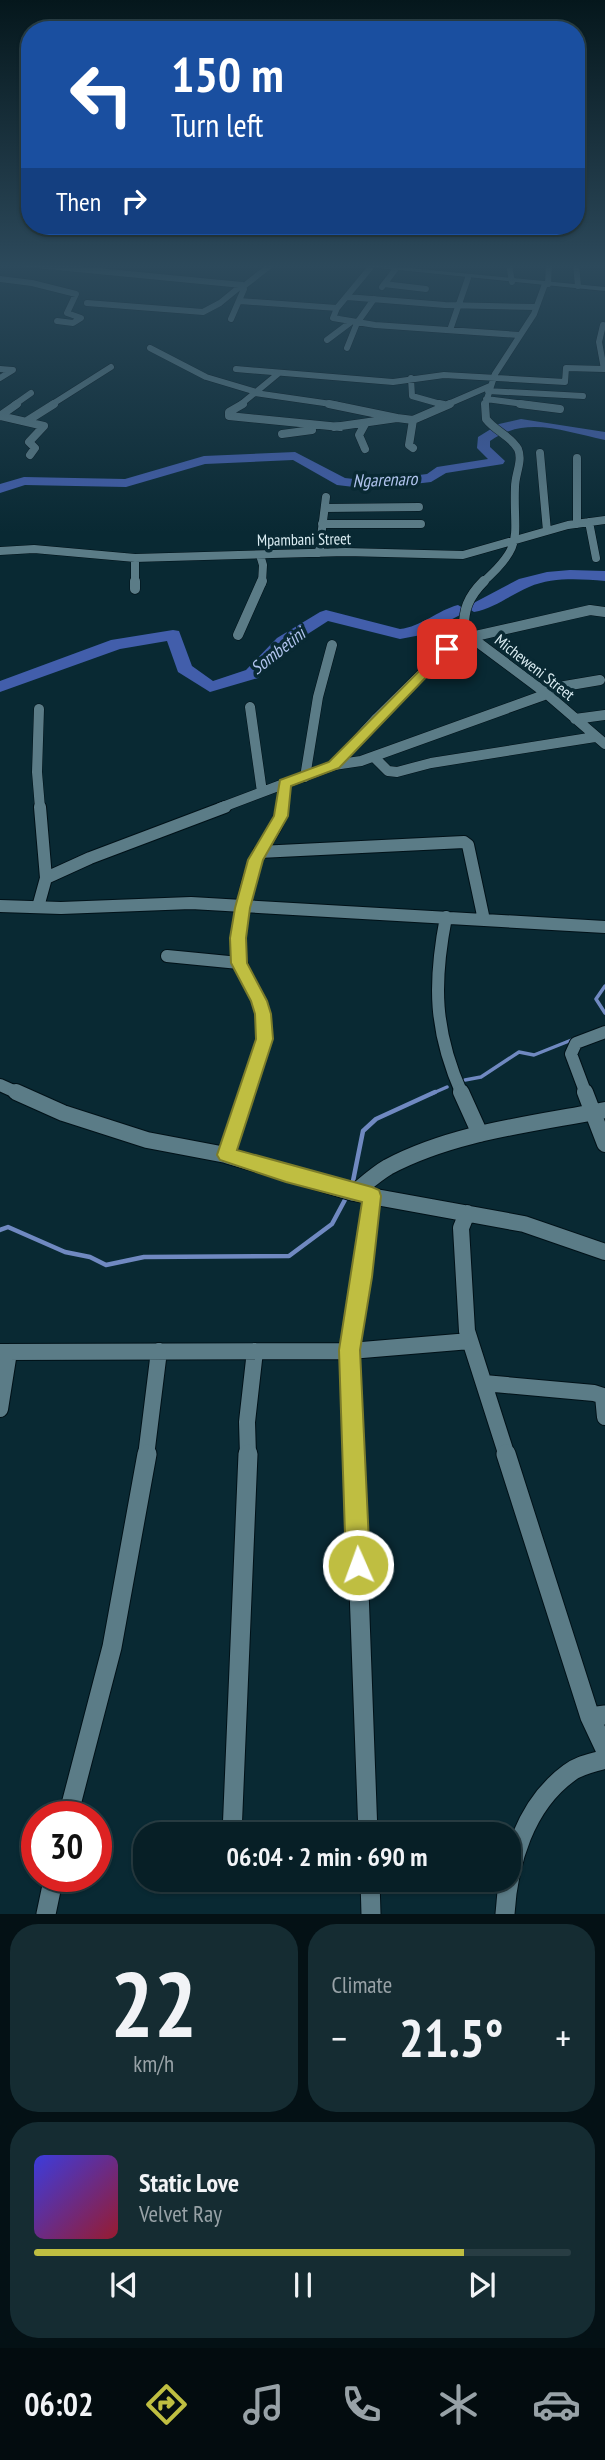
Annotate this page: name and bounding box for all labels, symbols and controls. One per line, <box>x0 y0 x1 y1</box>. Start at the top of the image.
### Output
text: 150 m <box>171 42 284 106</box>
icon: left <box>56 49 147 140</box>
text: Turn left <box>171 104 263 146</box>
icon: right <box>115 182 153 220</box>
text: Then <box>56 185 101 218</box>
water label: Ngarenaro <box>352 467 419 492</box>
street label: Mpambani Street <box>257 528 352 550</box>
pin <box>417 619 477 679</box>
water label: Sombetini <box>246 621 311 679</box>
icon: arrive <box>428 630 466 668</box>
street label: Micheweni Street <box>491 630 579 705</box>
position arrow <box>321 1528 395 1602</box>
speed limit sign: 30 <box>21 1801 112 1892</box>
text: 06:04 · 2 min · 690 m <box>227 1840 427 1873</box>
text: 22 <box>110 1944 197 2062</box>
text: Climate <box>332 1970 392 1999</box>
text: 21.5° <box>399 2004 504 2071</box>
text: − <box>332 2013 347 2062</box>
text: + <box>555 2013 571 2062</box>
text: km/h <box>133 2049 174 2078</box>
text: Static Love <box>139 2166 239 2199</box>
text: Velvet Ray <box>139 2199 222 2228</box>
icon: previous <box>105 2266 143 2304</box>
icon: pause <box>284 2266 322 2304</box>
icon: next <box>463 2266 501 2304</box>
icon: directions <box>142 2380 191 2429</box>
icon: music <box>239 2380 288 2429</box>
icon: phone <box>337 2380 386 2429</box>
icon: climate <box>434 2380 483 2429</box>
icon: car <box>532 2380 581 2429</box>
text: 06:02 <box>24 2383 93 2425</box>

